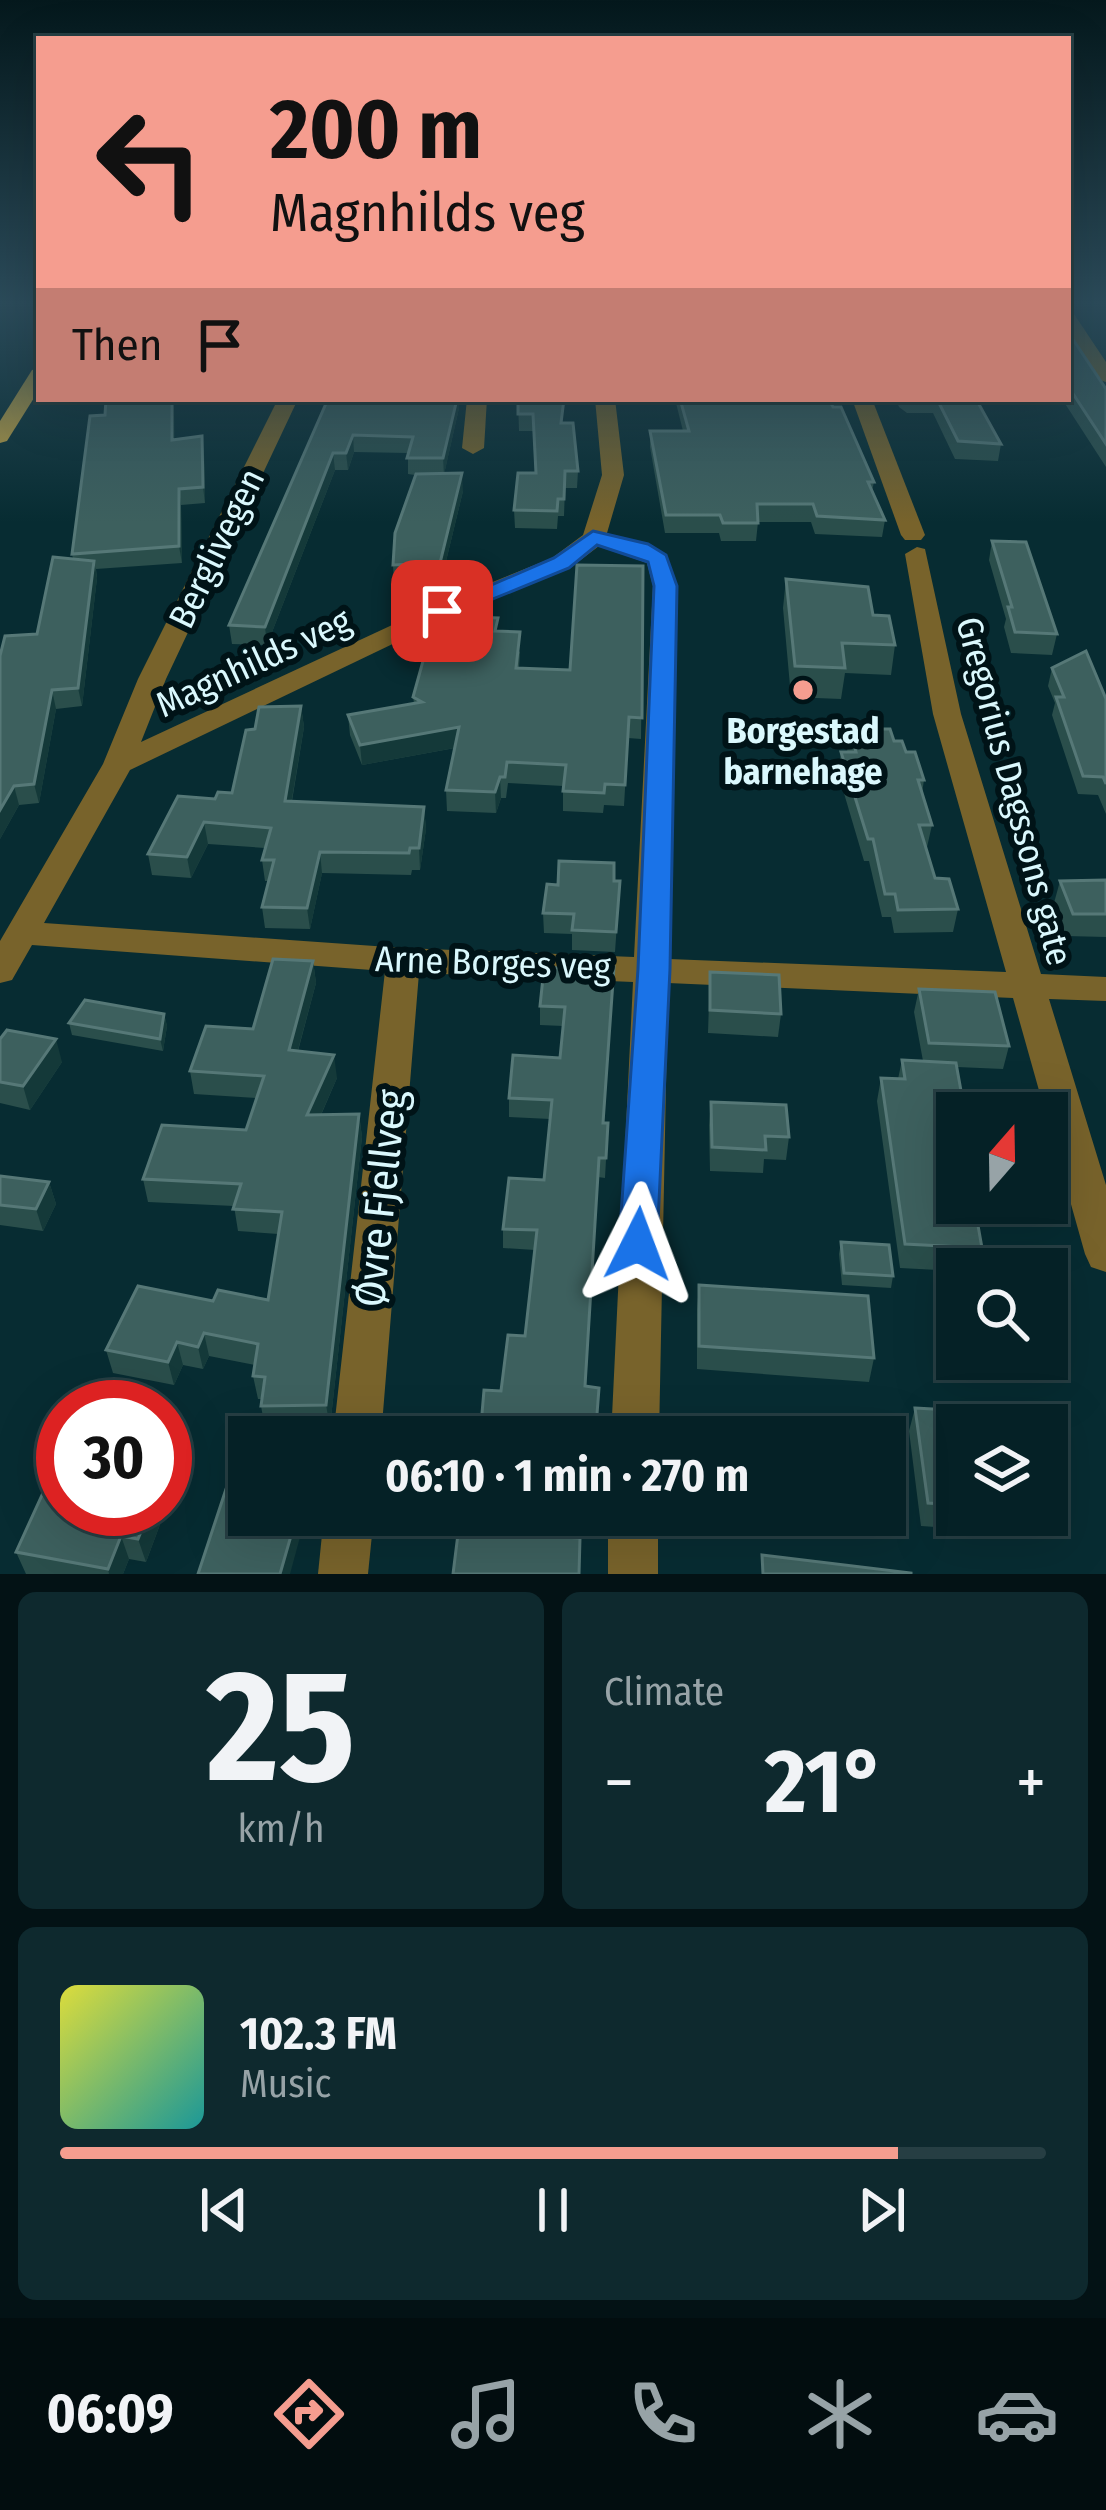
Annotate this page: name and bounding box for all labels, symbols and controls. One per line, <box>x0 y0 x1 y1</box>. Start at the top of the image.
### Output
text: 200 m <box>270 79 482 180</box>
icon: left <box>72 84 228 240</box>
text: Magnhilds veg <box>270 181 585 245</box>
icon: arrive <box>187 312 253 378</box>
text: Then <box>72 318 163 372</box>
street label: Berglivegen <box>159 462 274 635</box>
pin <box>391 560 493 662</box>
icon: arrive <box>409 578 475 644</box>
street label: Magnhilds veg <box>149 599 358 727</box>
street label: Gregorius Dagssons gate <box>946 612 1082 970</box>
marker: Borgestad barnehage <box>790 677 816 703</box>
place label: Borgestad barnehage <box>723 709 883 794</box>
street label: Arne Borges veg <box>374 937 612 989</box>
street label: Øvre Fjellveg <box>345 1087 417 1309</box>
north arrow <box>936 1092 1068 1224</box>
map controls <box>936 1092 1068 1536</box>
position arrow <box>575 1181 701 1307</box>
button: search <box>936 1248 1068 1380</box>
speed limit sign: 30 <box>36 1380 192 1536</box>
button: layers <box>936 1404 1068 1536</box>
text: 06:10 · 1 min · 270 m <box>385 1449 749 1503</box>
text: 25 <box>207 1634 355 1821</box>
text: Climate <box>604 1669 724 1715</box>
text: 21° <box>765 1728 885 1836</box>
text: − <box>604 1743 634 1822</box>
text: + <box>1016 1743 1046 1822</box>
text: km/h <box>238 1806 324 1852</box>
text: 102.3 FM <box>240 2007 397 2061</box>
text: Music <box>240 2061 331 2107</box>
icon: previous <box>191 2177 257 2243</box>
icon: pause <box>520 2177 586 2243</box>
icon: next <box>849 2177 915 2243</box>
icon: directions <box>267 2372 351 2456</box>
icon: music <box>444 2372 528 2456</box>
icon: phone <box>621 2372 705 2456</box>
icon: climate <box>798 2372 882 2456</box>
icon: car <box>975 2372 1059 2456</box>
text: 06:09 <box>47 2382 174 2446</box>

